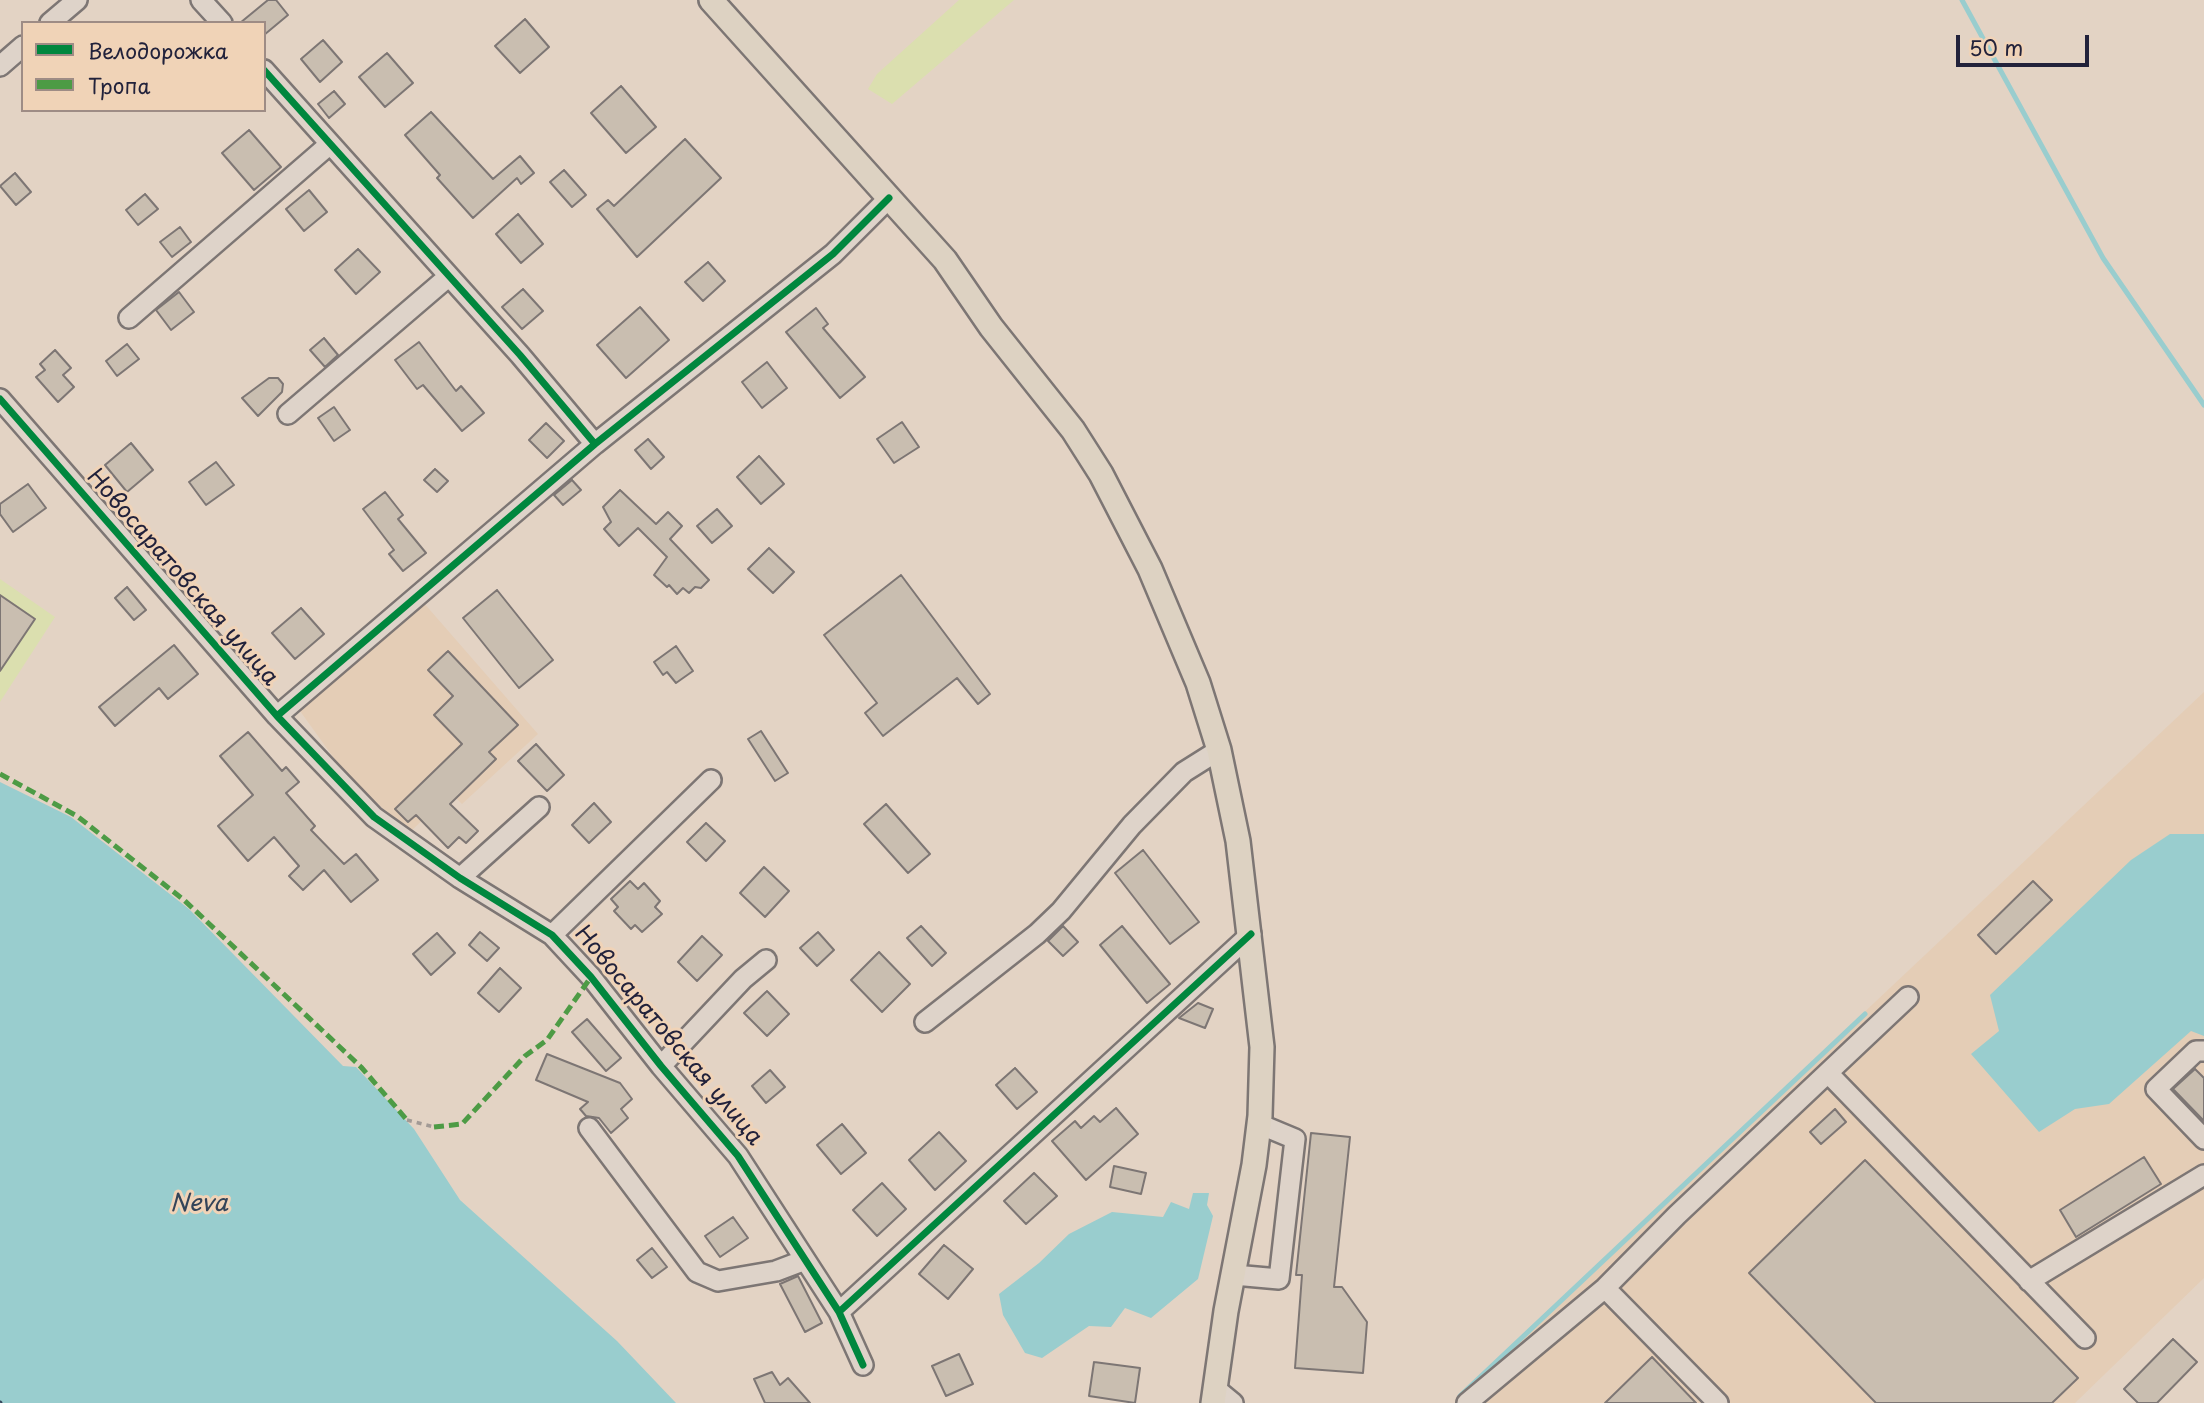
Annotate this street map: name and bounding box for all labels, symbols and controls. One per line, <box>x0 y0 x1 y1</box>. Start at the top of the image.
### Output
legend <box>21 21 266 112</box>
scale bar <box>1959 21 2092 65</box>
text: 50 m <box>1969 31 2023 63</box>
text: Велодорожка <box>88 34 228 66</box>
text: Тропа <box>88 69 150 101</box>
street label: Новосаратовская улица <box>80 464 284 692</box>
street label: Новосаратовская улица <box>568 921 768 1151</box>
water label: Neva <box>170 1190 228 1218</box>

